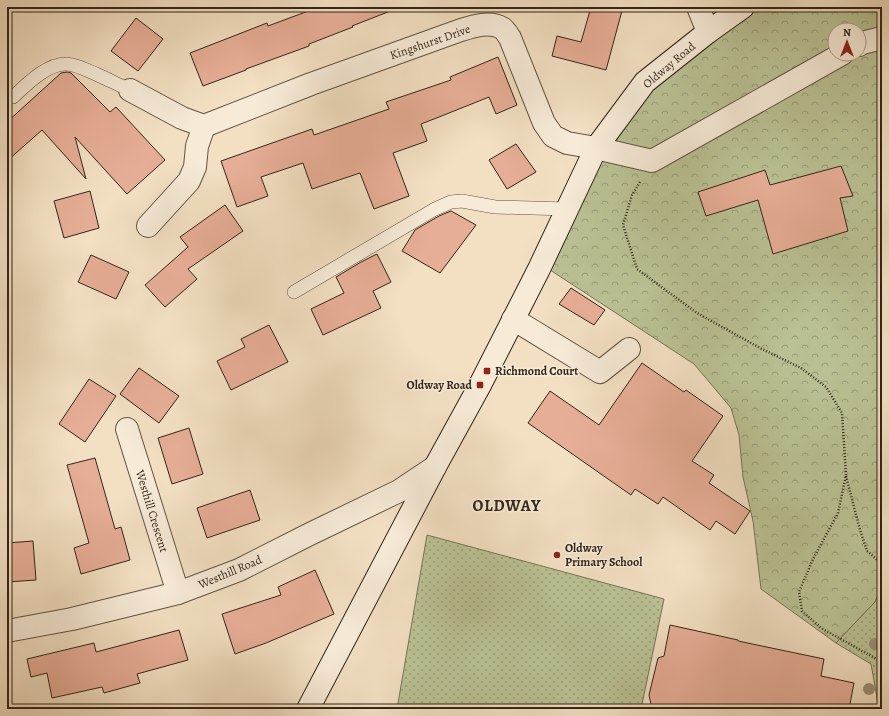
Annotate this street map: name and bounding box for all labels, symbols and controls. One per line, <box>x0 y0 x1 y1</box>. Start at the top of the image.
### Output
street label: Kingshurst Drive <box>388 21 472 63</box>
north arrow <box>827 22 867 62</box>
text: N <box>843 25 851 40</box>
street label: Oldway Road <box>639 38 699 92</box>
place label: Richmond Court <box>495 363 578 379</box>
marker: Richmond Court <box>482 366 492 376</box>
place label: Oldway Road <box>407 377 473 393</box>
marker: Oldway Road <box>475 380 485 390</box>
street label: Westhill Crescent <box>132 467 172 554</box>
district label: OLDWAY <box>472 495 542 517</box>
place label: Oldway Primary School <box>565 540 643 570</box>
marker: Oldway Primary School <box>552 550 562 560</box>
street label: Westhill Road <box>195 551 265 593</box>

